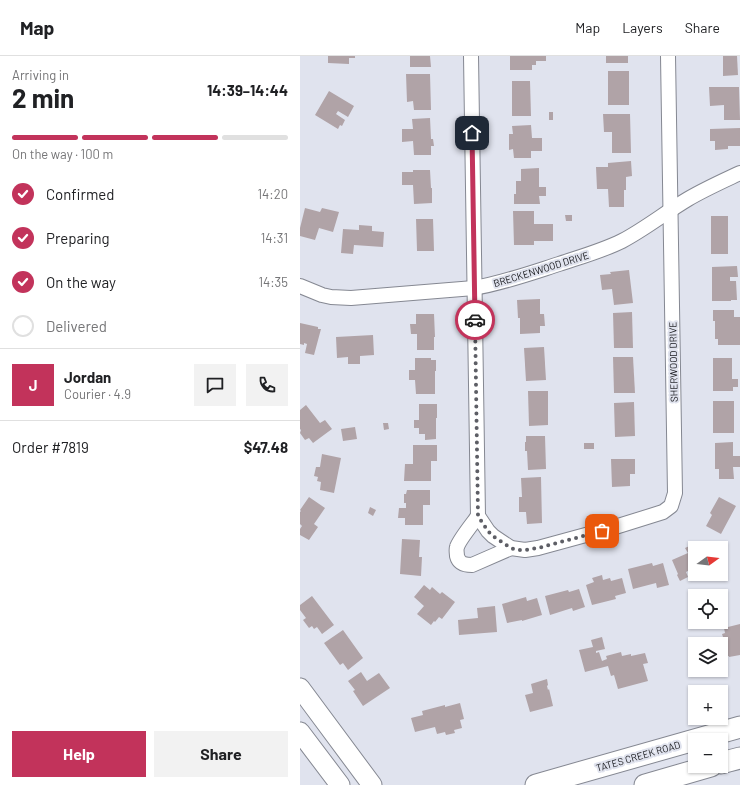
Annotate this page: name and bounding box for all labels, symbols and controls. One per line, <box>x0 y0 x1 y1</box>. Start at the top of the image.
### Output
text: Map <box>20 16 54 39</box>
text: Map <box>575 19 600 36</box>
text: Layers <box>622 19 663 36</box>
text: Share <box>685 19 720 36</box>
text: Arriving in <box>12 67 69 83</box>
text: 14:39–14:44 <box>207 81 288 99</box>
text: 2 min <box>12 82 74 113</box>
pin <box>455 116 489 150</box>
icon: home <box>461 122 483 144</box>
text: On the way · 100 m <box>12 146 113 162</box>
icon: check <box>12 183 34 205</box>
text: Confirmed <box>46 185 114 203</box>
text: 14:20 <box>258 186 288 202</box>
icon: check <box>12 227 34 249</box>
text: Preparing <box>46 229 110 247</box>
text: 14:31 <box>261 230 288 246</box>
street label: BRECKENWOOD DRIVE <box>492 249 590 289</box>
icon: check <box>12 271 34 293</box>
text: On the way <box>46 273 116 291</box>
text: 14:35 <box>259 274 288 290</box>
courier <box>455 300 495 340</box>
icon: car <box>464 309 486 331</box>
text: Delivered <box>46 317 107 335</box>
street label: SHERWOOD DRIVE <box>666 322 680 402</box>
button: chat <box>194 364 236 406</box>
button: phone <box>246 364 288 406</box>
text: Jordan <box>64 368 111 386</box>
text: J <box>29 376 37 394</box>
text: Courier · 4.9 <box>64 386 131 402</box>
text: Order #7819 <box>12 438 89 456</box>
text: $47.48 <box>244 438 288 456</box>
pin <box>585 514 619 548</box>
icon: bag <box>591 520 613 542</box>
north arrow <box>688 541 728 581</box>
map controls <box>688 541 728 773</box>
button: locate <box>688 589 728 629</box>
button: layers <box>688 637 728 677</box>
button: + <box>688 685 728 725</box>
button: Help <box>12 731 146 777</box>
button: Share <box>154 731 288 777</box>
button: − <box>688 733 728 773</box>
street label: TATES CREEK ROAD <box>594 738 682 774</box>

